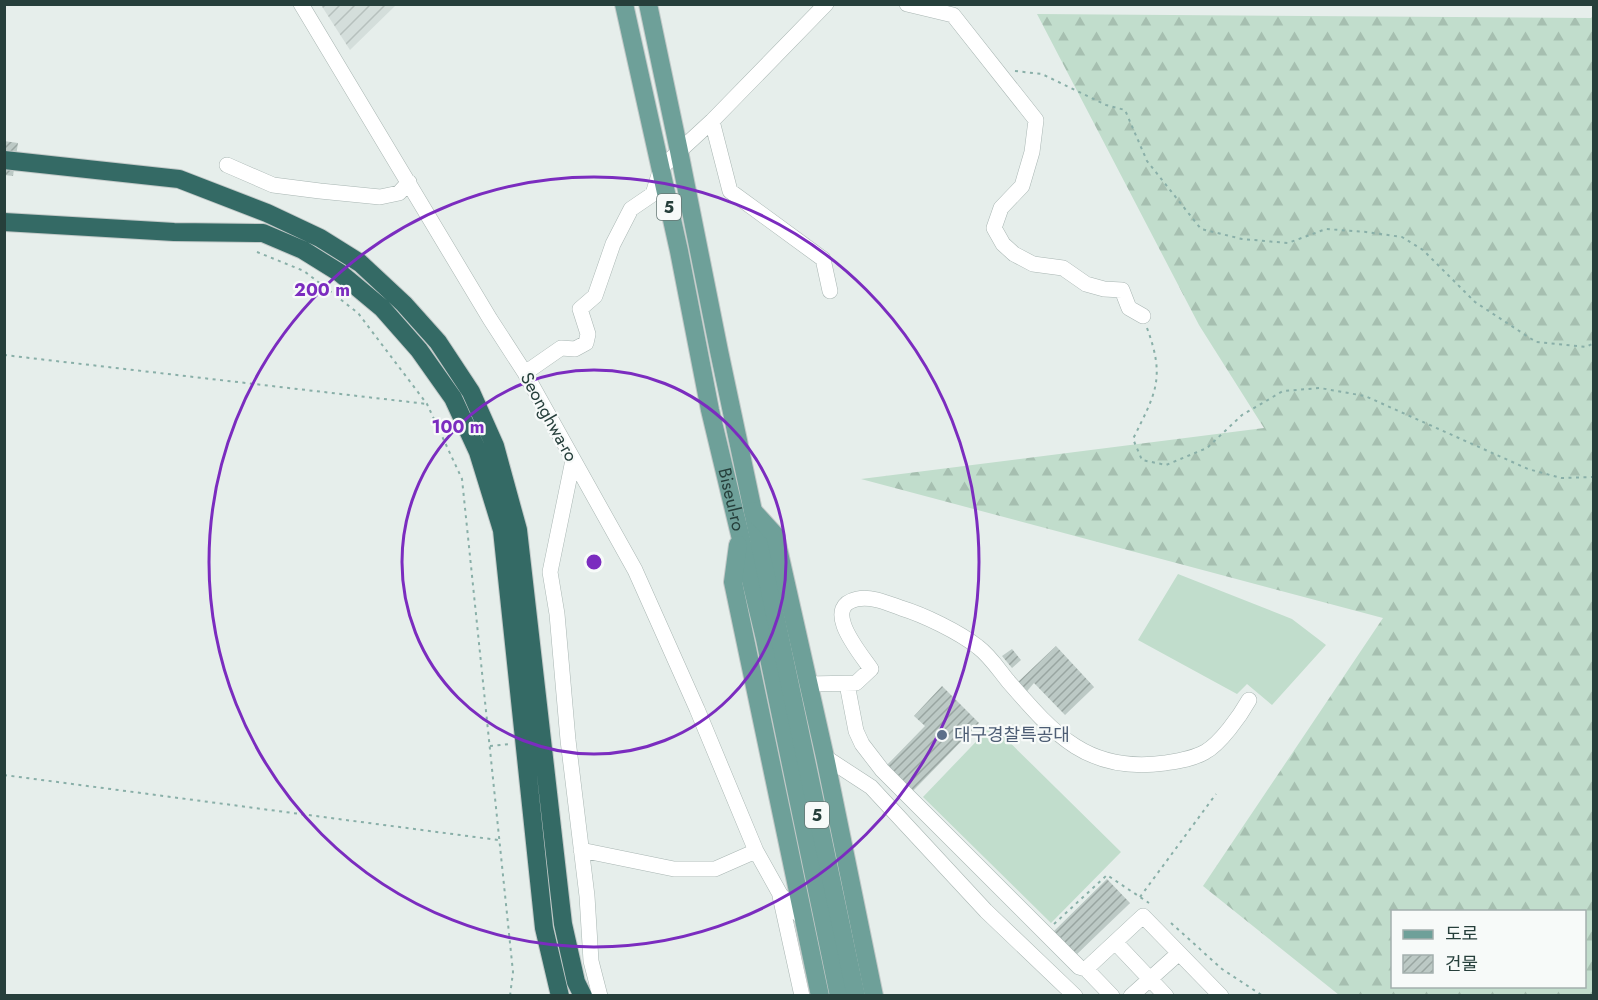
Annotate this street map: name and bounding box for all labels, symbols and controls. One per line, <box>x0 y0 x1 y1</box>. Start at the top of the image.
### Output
road number: 5 <box>657 194 681 220</box>
text: 200 m <box>294 277 350 303</box>
street label: Seonghwa-ro <box>514 368 584 466</box>
text: 100 m <box>431 414 485 440</box>
street label: Biseul-ro <box>711 465 752 534</box>
centre of rings <box>584 552 604 572</box>
place label: 대구경찰특공대 <box>954 722 1070 748</box>
marker: 대구경찰특공대 <box>935 728 949 742</box>
road number: 5 <box>805 802 829 828</box>
legend <box>1391 910 1586 988</box>
text: 도로 <box>1445 921 1478 947</box>
text: 건물 <box>1445 951 1478 977</box>

